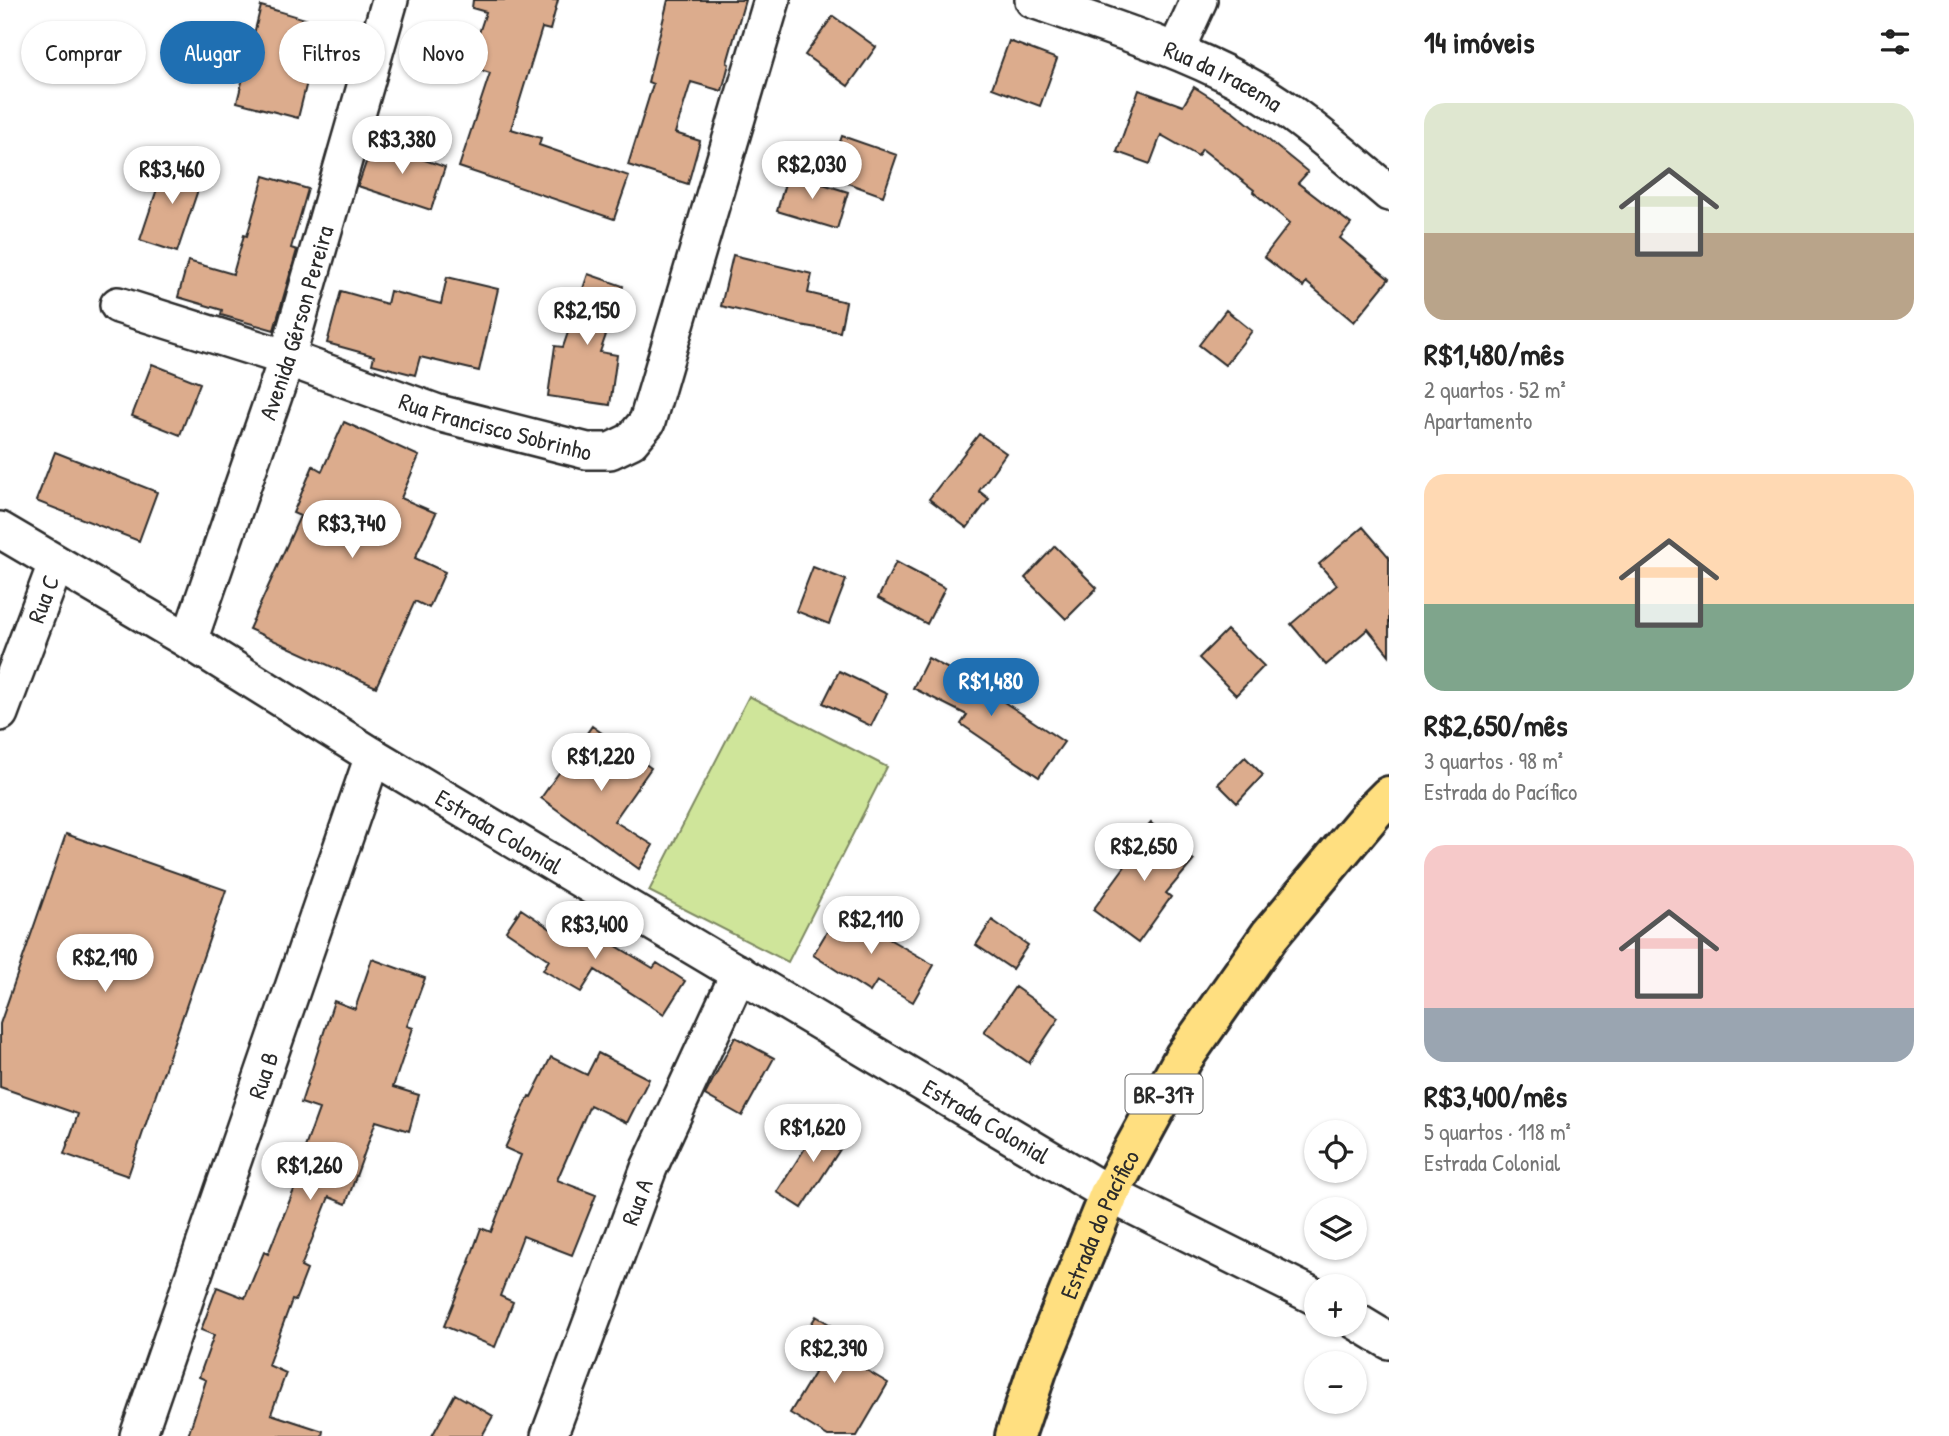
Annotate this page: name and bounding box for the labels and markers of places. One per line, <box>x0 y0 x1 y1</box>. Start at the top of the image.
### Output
pin: R$3,380 <box>337 116 467 176</box>
pin: R$2,030 <box>747 142 877 201</box>
pin: R$3,460 <box>107 146 237 206</box>
pin: R$2,150 <box>522 288 652 347</box>
pin: R$3,740 <box>287 500 417 560</box>
pin: R$1,480 <box>926 658 1056 718</box>
pin: R$1,220 <box>536 734 666 793</box>
pin: R$2,650 <box>1079 824 1209 883</box>
pin: R$2,110 <box>806 897 936 956</box>
pin: R$3,400 <box>530 902 660 961</box>
pin: R$2,190 <box>40 934 170 994</box>
pin: R$1,620 <box>748 1104 878 1164</box>
pin: R$1,260 <box>245 1142 375 1202</box>
pin: R$2,390 <box>769 1326 899 1385</box>

